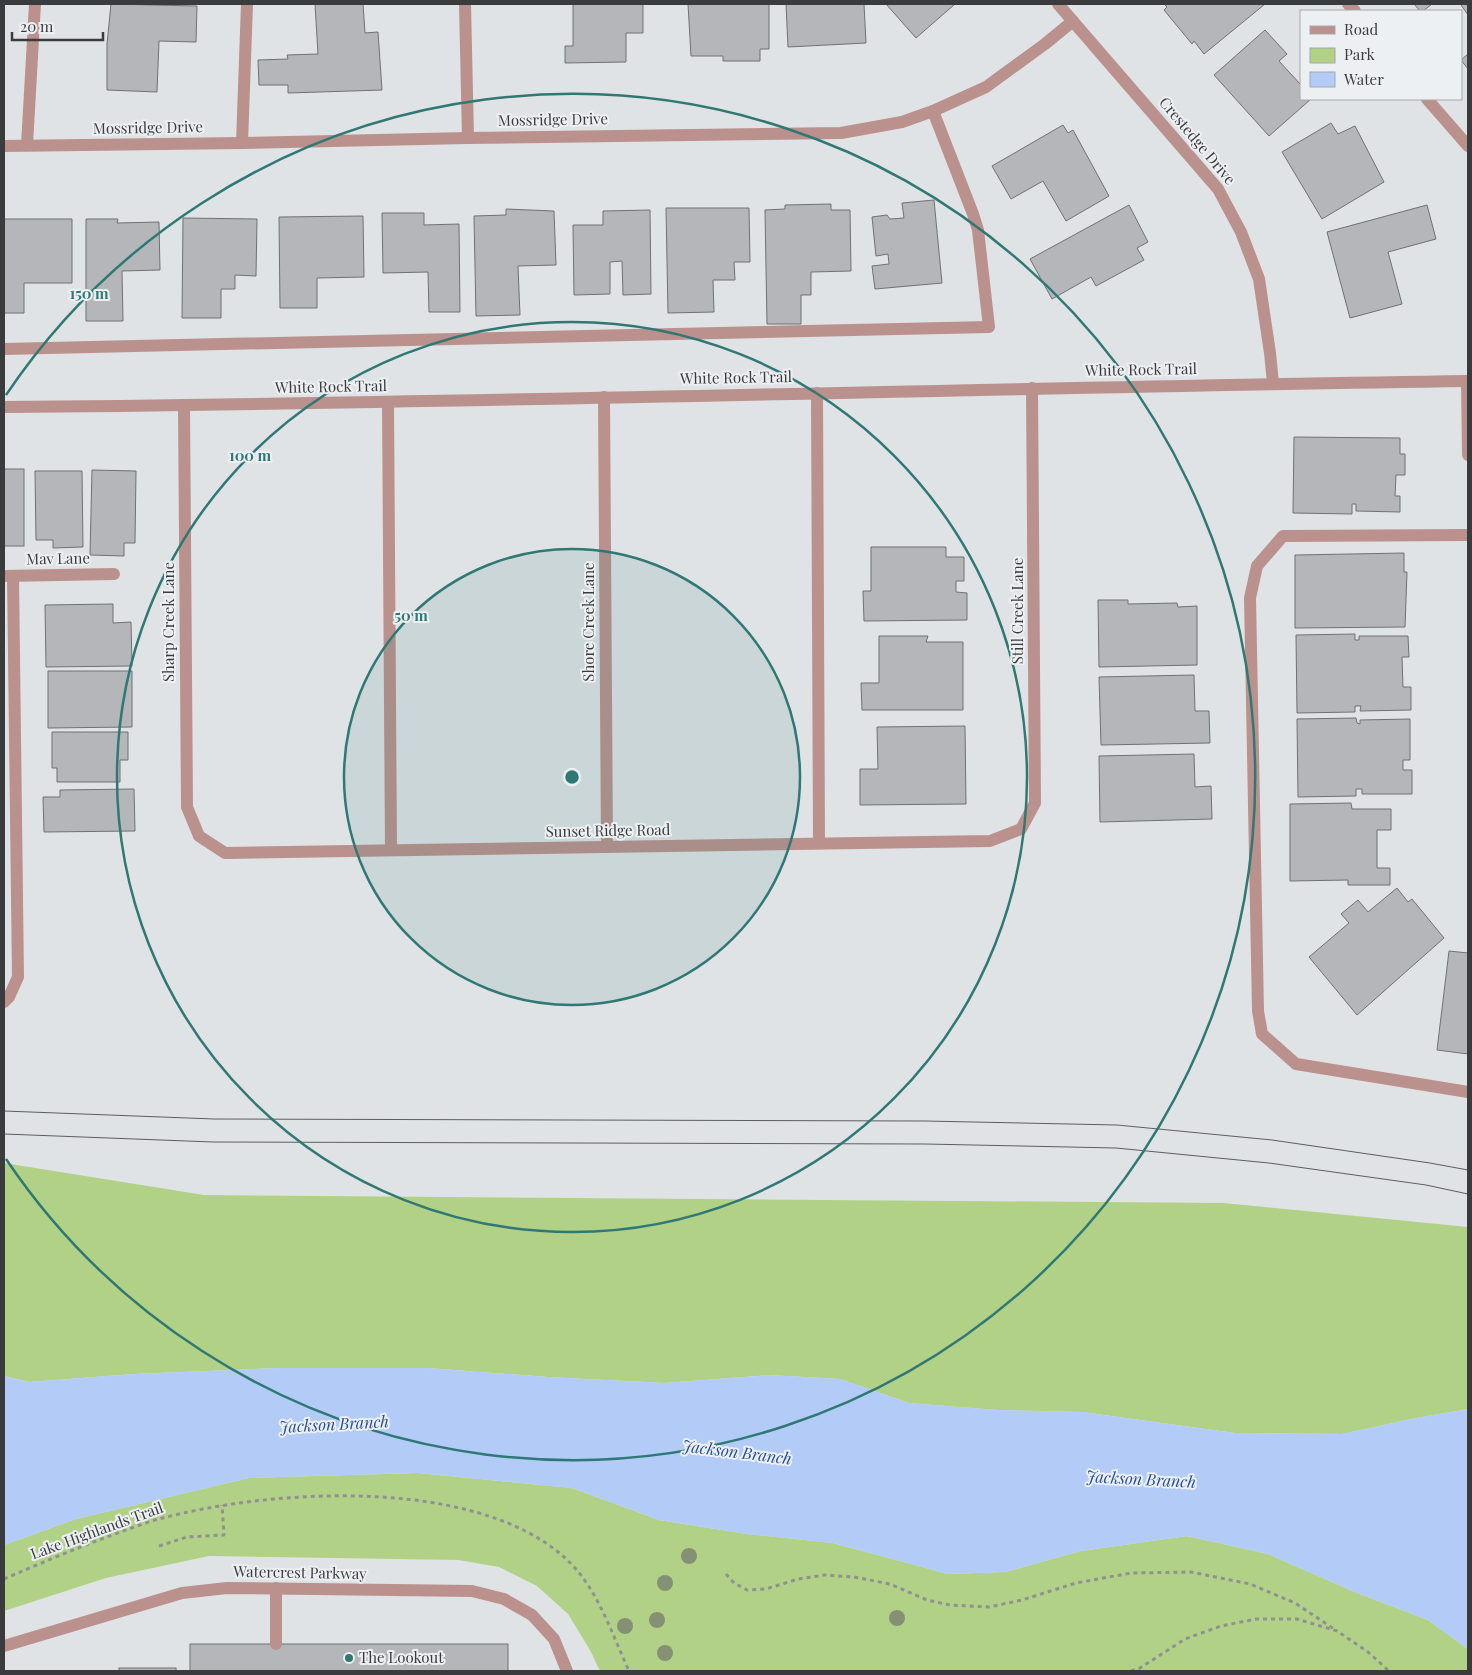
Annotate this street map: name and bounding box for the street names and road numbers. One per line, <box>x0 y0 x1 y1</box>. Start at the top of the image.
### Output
street label: Crestedge Drive <box>1155 92 1240 188</box>
street label: Mossridge Drive <box>498 108 608 130</box>
street label: Mossridge Drive <box>93 116 203 138</box>
street label: White Rock Trail <box>1084 358 1197 380</box>
street label: White Rock Trail <box>679 366 792 388</box>
street label: White Rock Trail <box>274 375 387 397</box>
street label: Mav Lane <box>26 547 90 569</box>
street label: Still Creek Lane <box>1007 558 1027 664</box>
street label: Sharp Creek Lane <box>158 562 178 682</box>
street label: Shore Creek Lane <box>578 562 598 682</box>
street label: Sunset Ridge Road <box>545 819 671 841</box>
street label: Lake Highlands Trail <box>28 1497 166 1563</box>
street label: Watercrest Parkway <box>232 1561 367 1583</box>

